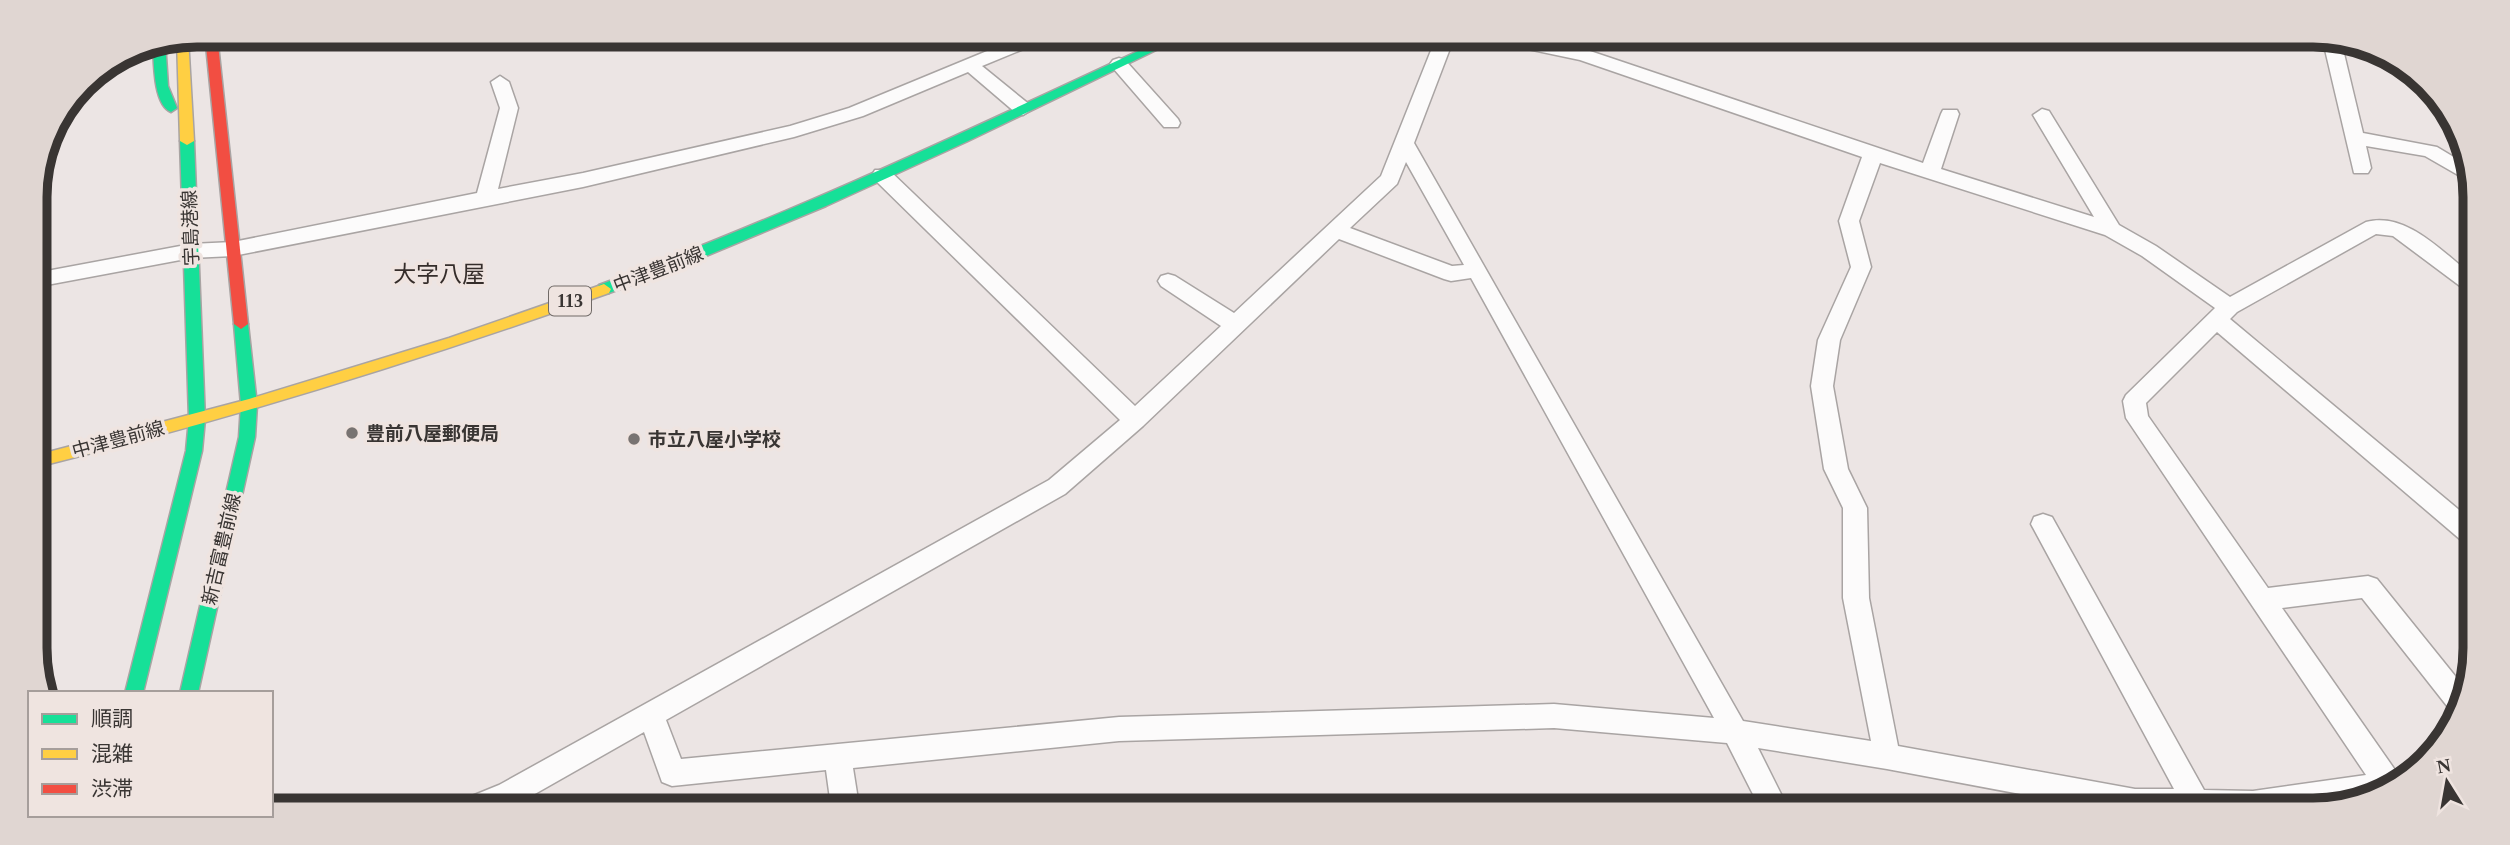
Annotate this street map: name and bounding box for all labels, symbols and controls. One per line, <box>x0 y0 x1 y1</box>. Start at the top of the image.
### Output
street label: 宇島港線 <box>179 190 202 266</box>
street label: 中津豊前線 <box>610 243 706 296</box>
district label: 大字八屋 <box>393 262 485 287</box>
road number: 113 <box>549 286 591 316</box>
street label: 中津豊前線 <box>70 417 167 462</box>
place label: 豊前八屋郵便局 <box>366 423 499 444</box>
marker: 豊前八屋郵便局 <box>344 425 360 441</box>
place label: 市立八屋小学校 <box>648 429 781 450</box>
marker: 市立八屋小学校 <box>626 431 642 447</box>
street label: 新吉富豊前線 <box>198 491 245 607</box>
legend <box>28 691 273 817</box>
text: 順調 <box>91 707 133 731</box>
text: 混雑 <box>91 742 133 766</box>
north arrow <box>2412 747 2482 817</box>
text: N <box>2435 754 2453 777</box>
text: 渋滞 <box>91 777 133 801</box>

